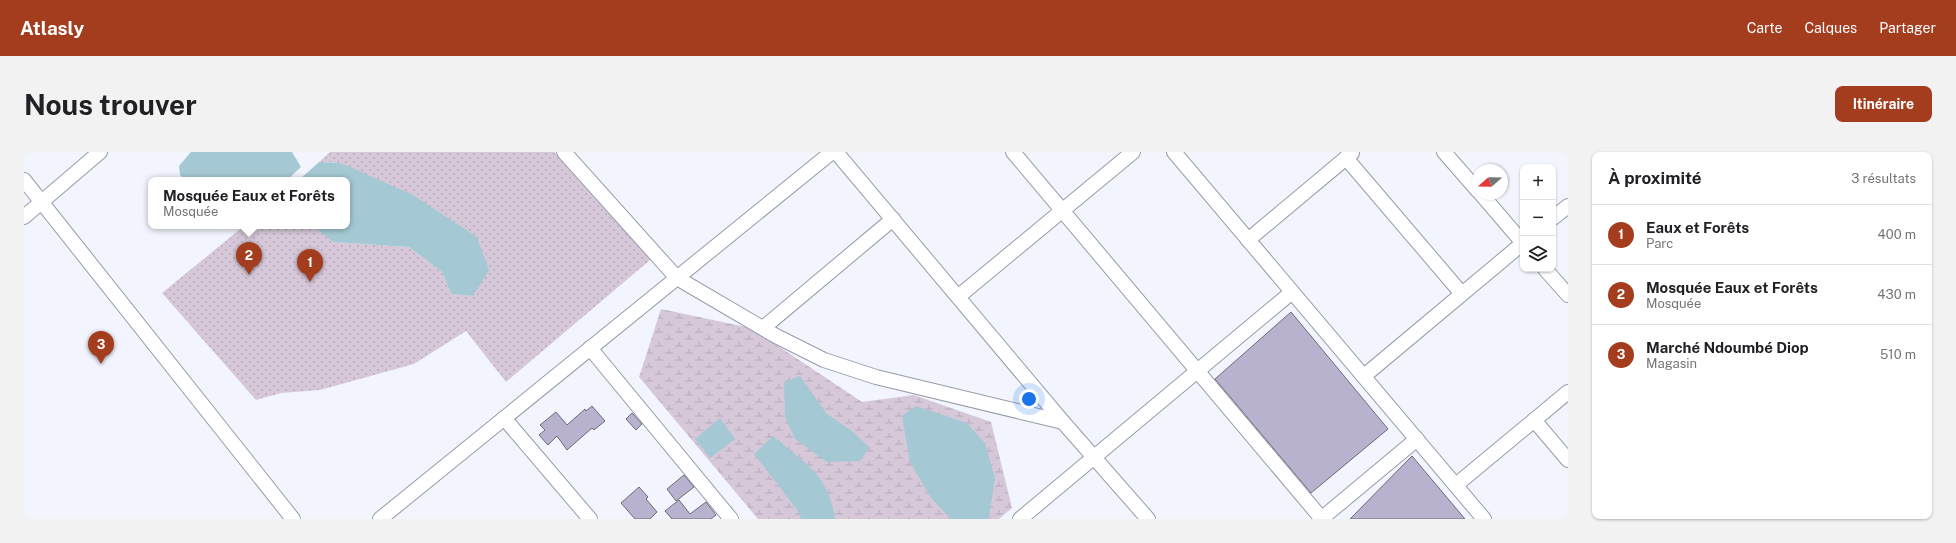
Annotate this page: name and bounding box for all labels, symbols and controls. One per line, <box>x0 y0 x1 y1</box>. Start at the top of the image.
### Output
text: Atlasly <box>20 17 84 39</box>
text: Carte <box>1747 20 1783 36</box>
text: Calques <box>1805 20 1857 36</box>
text: Partager <box>1879 20 1936 36</box>
button: Itinéraire <box>1835 86 1932 122</box>
text: Nous trouver <box>24 88 197 121</box>
north arrow <box>1472 164 1508 200</box>
map controls <box>1520 164 1556 272</box>
button: + <box>1520 164 1556 200</box>
text: À proximité <box>1608 168 1702 188</box>
text: 3 résultats <box>1851 171 1916 186</box>
popup <box>148 177 350 229</box>
text: Mosquée Eaux et Forêts <box>163 187 335 204</box>
button: − <box>1520 200 1556 236</box>
text: Mosquée <box>163 204 218 219</box>
text: Eaux et Forêts <box>1646 219 1749 236</box>
text: 1 <box>1618 227 1624 242</box>
text: 400 m <box>1878 227 1916 242</box>
button: layers <box>1520 236 1556 272</box>
text: Parc <box>1646 236 1673 251</box>
pin: 2 <box>236 242 262 275</box>
pin: 1 <box>297 249 323 282</box>
text: Mosquée Eaux et Forêts <box>1646 279 1818 296</box>
text: 2 <box>1617 287 1625 302</box>
text: 430 m <box>1877 287 1916 302</box>
text: Mosquée <box>1646 296 1701 311</box>
pin: 3 <box>88 331 114 364</box>
text: Marché Ndoumbé Diop <box>1646 339 1809 356</box>
text: 3 <box>1617 347 1625 362</box>
text: 510 m <box>1880 347 1916 362</box>
text: Magasin <box>1646 356 1697 371</box>
your location <box>1019 389 1039 409</box>

